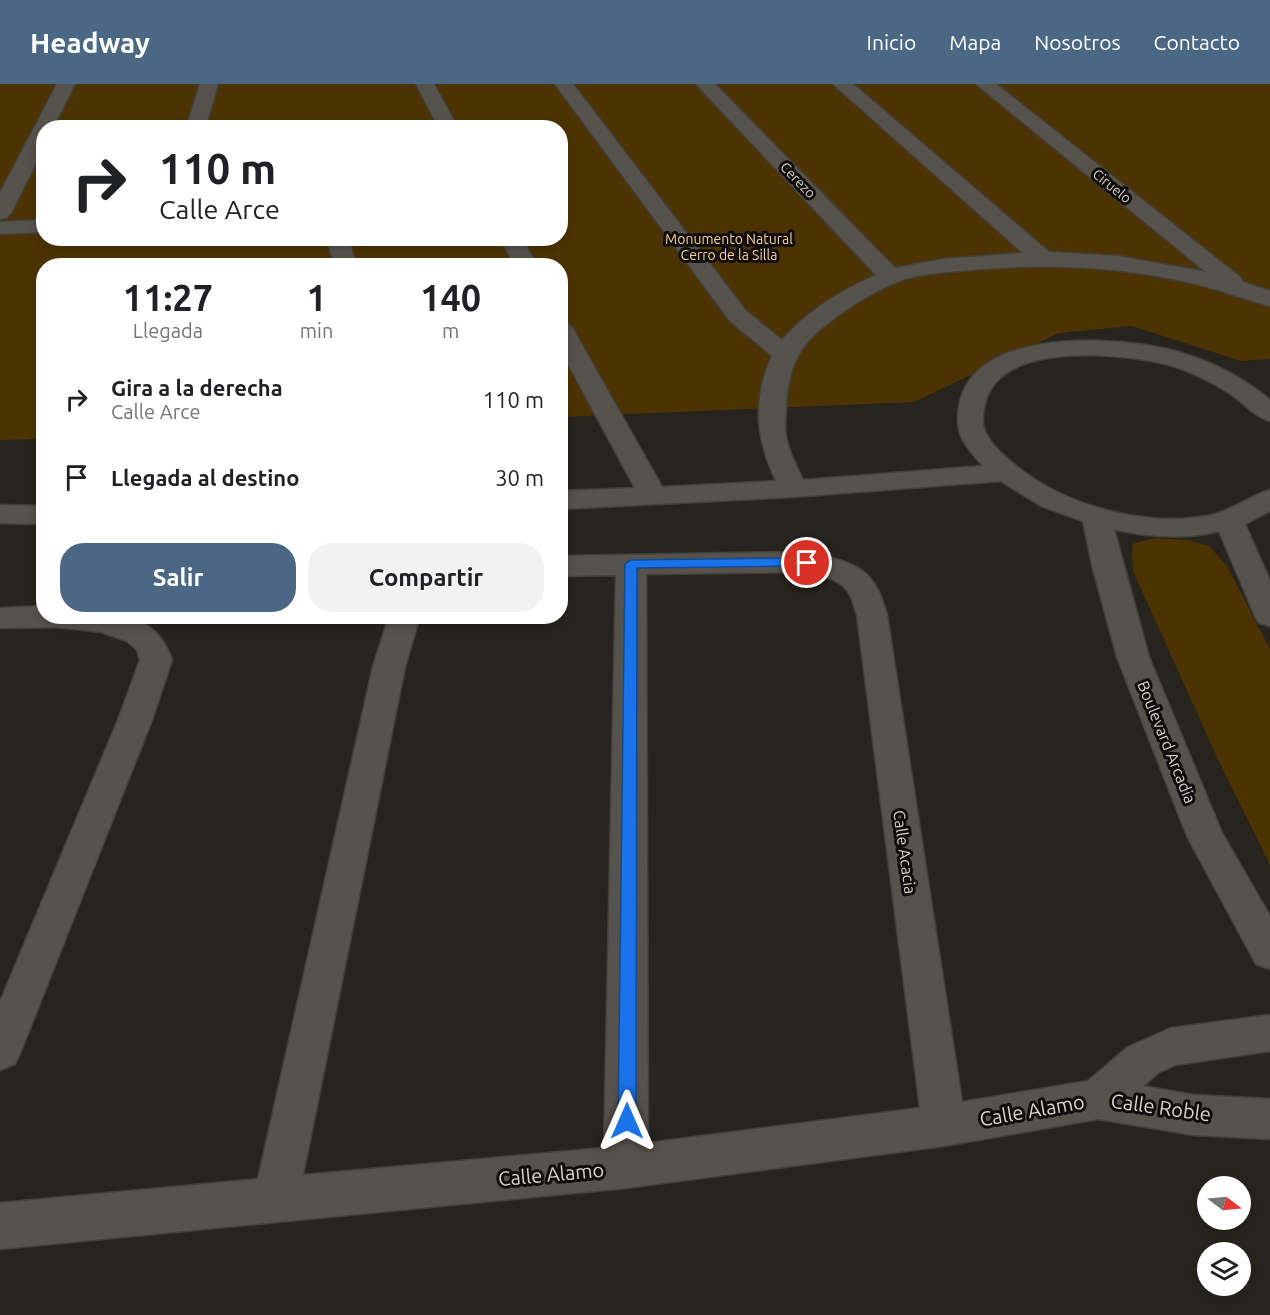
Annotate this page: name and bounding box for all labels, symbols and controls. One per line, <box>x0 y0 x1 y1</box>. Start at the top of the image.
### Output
text: Headway <box>30 27 150 58</box>
text: Inicio <box>867 30 916 54</box>
text: Mapa <box>949 30 1001 54</box>
text: Nosotros <box>1034 30 1121 54</box>
text: Contacto <box>1154 30 1240 54</box>
icon: right <box>60 144 138 222</box>
text: 110 m <box>159 145 276 192</box>
street label: Cerezo <box>777 159 819 201</box>
street label: Ciruelo <box>1090 166 1134 206</box>
text: Calle Arce <box>159 194 280 224</box>
park label: Monumento Natural Cerro de la Silla <box>665 231 793 263</box>
text: 11:27 <box>123 277 213 318</box>
text: 1 <box>306 277 327 318</box>
text: 140 <box>420 277 481 318</box>
text: Llegada <box>133 319 203 342</box>
text: min <box>300 319 333 342</box>
text: m <box>442 319 459 342</box>
text: Gira a la derecha <box>111 375 283 400</box>
icon: right <box>60 383 93 416</box>
text: 110 m <box>483 387 544 412</box>
text: Calle Arce <box>111 400 201 423</box>
icon: arrive <box>60 461 93 494</box>
text: Llegada al destino <box>111 465 299 490</box>
text: 30 m <box>495 465 544 490</box>
pin <box>781 537 832 588</box>
button: Salir <box>60 543 296 612</box>
button: Compartir <box>308 543 544 612</box>
icon: arrive <box>790 546 823 579</box>
street label: Boulevard Arcadia <box>1134 678 1200 806</box>
street label: Calle Acacia <box>890 809 920 895</box>
position arrow <box>595 1089 659 1153</box>
street label: Calle Alamo <box>978 1089 1086 1131</box>
street label: Calle Roble <box>1110 1089 1212 1125</box>
street label: Calle Alamo <box>497 1158 605 1190</box>
north arrow <box>1197 1176 1251 1230</box>
map controls <box>1197 1176 1251 1296</box>
button: layers <box>1197 1242 1251 1296</box>

